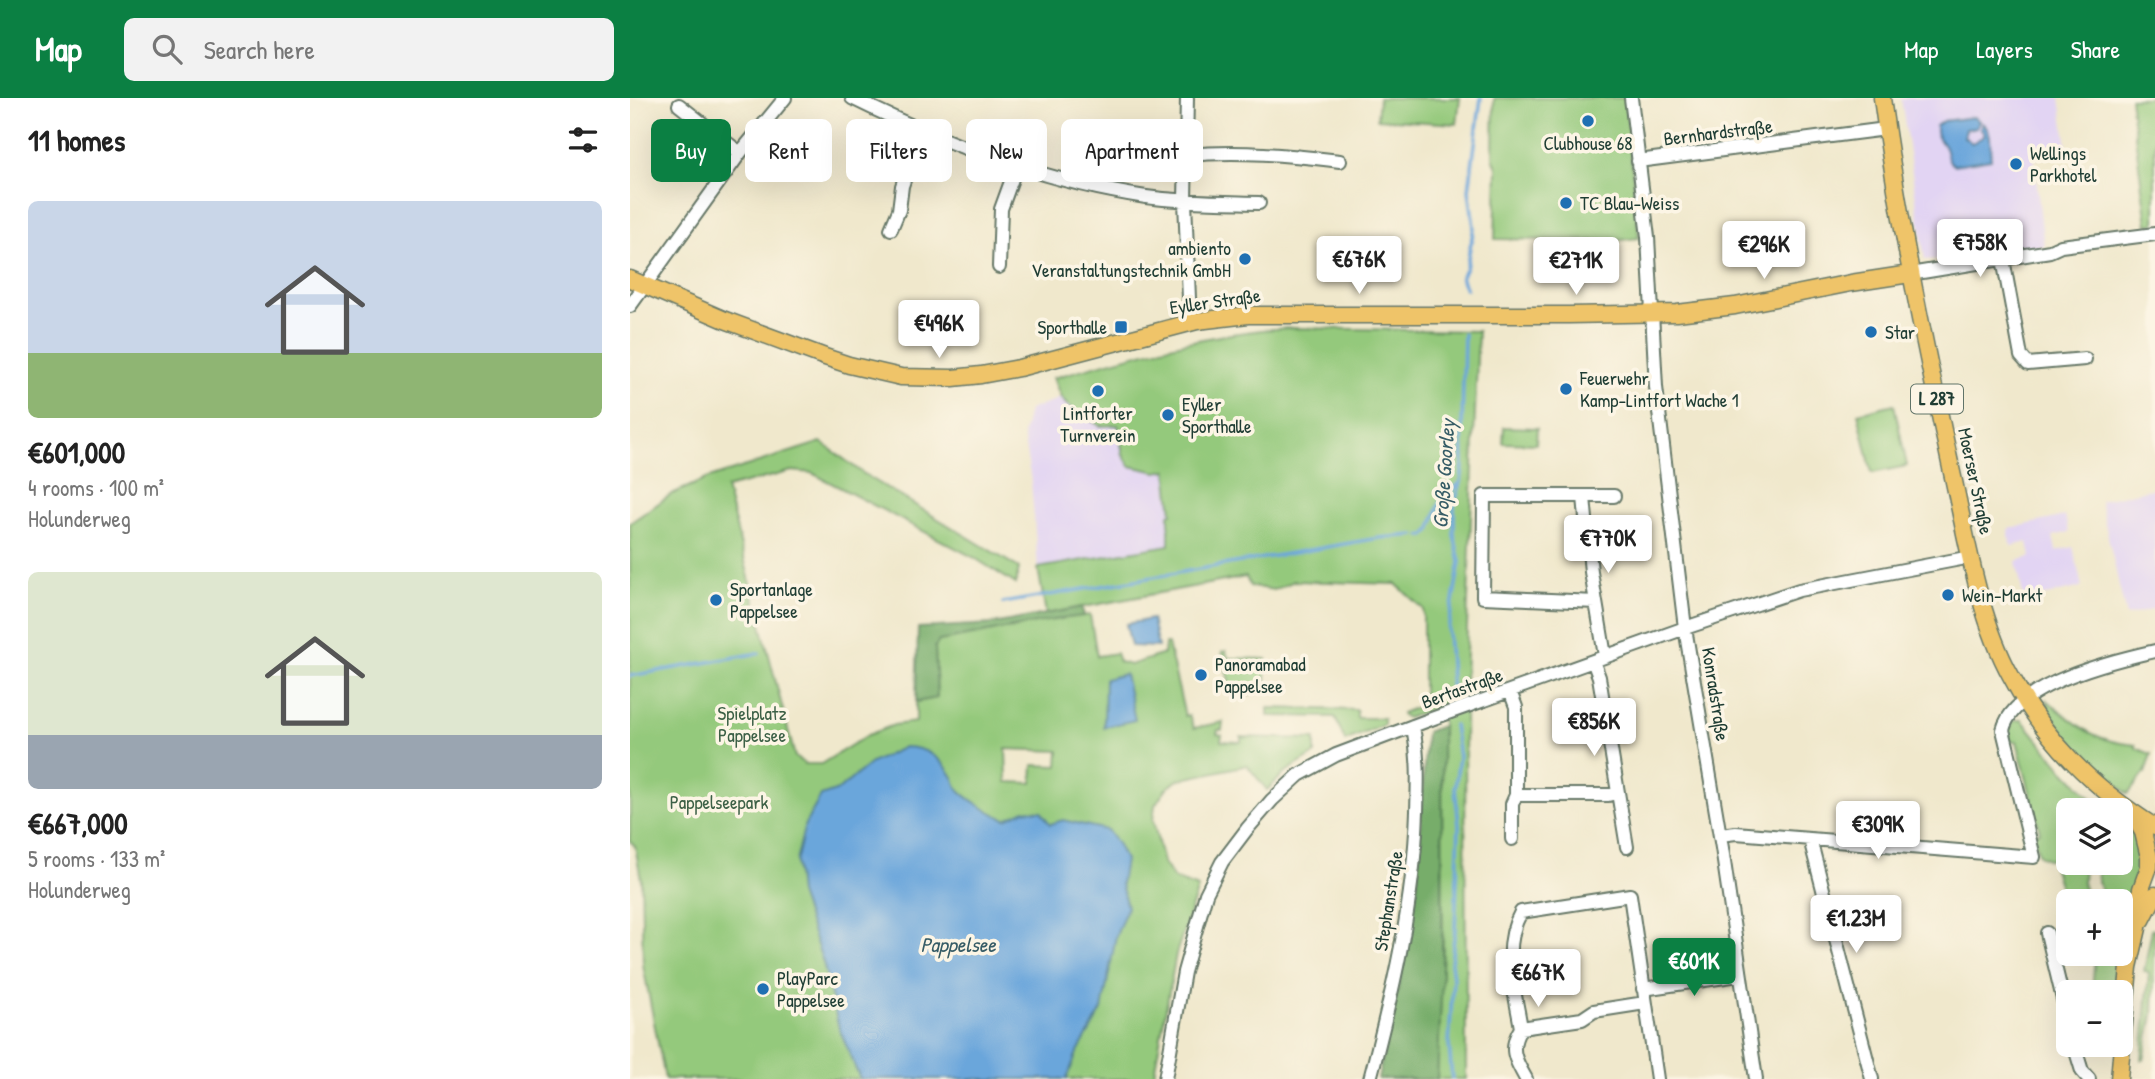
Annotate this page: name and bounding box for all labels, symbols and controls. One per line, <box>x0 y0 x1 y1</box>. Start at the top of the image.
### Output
search box <box>124 18 614 81</box>
text: Map <box>35 27 82 71</box>
icon: search <box>148 30 186 68</box>
text: Search here <box>204 32 315 67</box>
text: Map <box>1904 33 1938 65</box>
text: Layers <box>1976 33 2033 65</box>
text: Share <box>2071 33 2120 65</box>
street label: Bernhardstraße <box>1662 112 1774 152</box>
marker: Clubhouse 68 <box>1580 113 1596 129</box>
chip: Buy <box>651 119 731 182</box>
chip: Rent <box>745 119 832 182</box>
chip: Filters <box>846 119 952 182</box>
chip: New <box>966 119 1047 182</box>
chip: Apartment <box>1061 119 1203 182</box>
text: 11 homes <box>28 120 125 160</box>
icon: filters <box>564 121 602 159</box>
place label: Clubhouse 68 <box>1543 130 1633 156</box>
place label: Wellings Parkhotel <box>2030 140 2098 188</box>
marker: Wellings Parkhotel <box>2008 156 2024 172</box>
place label: TC Blau-Weiss <box>1580 190 1679 216</box>
marker: TC Blau-Weiss <box>1558 195 1574 211</box>
pin: €758K <box>1931 220 2029 279</box>
pin: €296K <box>1715 222 1813 281</box>
text: €758K <box>1953 226 2007 257</box>
text: €296K <box>1738 228 1790 259</box>
place label: ambiento Veranstaltungstechnik GmbH <box>1031 235 1231 283</box>
pin: €676K <box>1310 236 1408 296</box>
pin: €271K <box>1527 238 1625 297</box>
text: €676K <box>1333 243 1385 274</box>
text: €271K <box>1549 244 1603 275</box>
icon: home <box>252 247 378 373</box>
marker: ambiento Veranstaltungstechnik GmbH <box>1237 251 1253 267</box>
street label: Eyller Straße <box>1168 282 1263 320</box>
pin: €496K <box>890 300 988 360</box>
text: €496K <box>914 307 964 338</box>
place label: Sporthalle <box>1037 314 1107 340</box>
marker: Sporthalle <box>1113 319 1129 335</box>
place label: Star <box>1885 319 1916 345</box>
marker: Star <box>1863 324 1879 340</box>
place label: Feuerwehr Kamp-Lintfort Wache 1 <box>1579 365 1739 413</box>
marker: Feuerwehr Kamp-Lintfort Wache 1 <box>1558 381 1574 397</box>
marker: Lintforter Turnverein <box>1090 383 1106 399</box>
road number: L 287 <box>1911 384 1963 414</box>
place label: Eyller Sporthalle <box>1182 391 1252 439</box>
place label: Lintforter Turnverein <box>1060 400 1136 448</box>
marker: Eyller Sporthalle <box>1160 407 1176 423</box>
water label: Große Goorley <box>1425 417 1462 529</box>
street label: Moerser Straße <box>1952 425 2000 537</box>
text: €601,000 <box>28 432 125 472</box>
text: 4 rooms · 100 m² <box>28 472 164 503</box>
text: Holunderweg <box>28 503 131 534</box>
pin: €770K <box>1559 516 1657 575</box>
text: €770K <box>1580 522 1636 553</box>
place label: Sportanlage Pappelsee <box>730 576 813 624</box>
place label: Wein-Markt <box>1962 582 2043 608</box>
marker: Wein-Markt <box>1940 587 1956 603</box>
marker: Sportanlage Pappelsee <box>708 592 724 608</box>
icon: home <box>252 618 378 744</box>
street label: Konradstraße <box>1696 645 1736 743</box>
place label: Panoramabad Pappelsee <box>1215 651 1306 699</box>
street label: Bertastraße <box>1418 661 1507 715</box>
marker: Panoramabad Pappelsee <box>1193 667 1209 683</box>
pin: €856K <box>1545 698 1643 758</box>
park label: Spielplatz Pappelsee <box>717 700 787 748</box>
text: €856K <box>1568 705 1620 736</box>
park label: Pappelseepark <box>670 789 768 815</box>
map controls <box>2056 798 2133 1057</box>
button: layers <box>2056 798 2133 875</box>
pin: €309K <box>1829 802 1927 861</box>
text: €667,000 <box>28 803 128 843</box>
text: €309K <box>1852 808 1904 839</box>
text: 5 rooms · 133 m² <box>28 843 165 874</box>
street label: Stephanstraße <box>1367 849 1409 953</box>
text: Holunderweg <box>28 874 131 905</box>
button: + <box>2056 889 2133 966</box>
pin: €1.23M <box>1799 896 1913 955</box>
text: €1.23M <box>1826 902 1886 933</box>
water label: Pappelsee <box>920 930 997 959</box>
pin: €601K <box>1645 939 1743 998</box>
text: €601K <box>1669 945 1719 976</box>
pin: €667K <box>1489 950 1587 1009</box>
text: €667K <box>1512 956 1564 987</box>
place label: PlayParc Pappelsee <box>777 965 845 1013</box>
button: − <box>2056 980 2133 1057</box>
marker: PlayParc Pappelsee <box>755 981 771 997</box>

